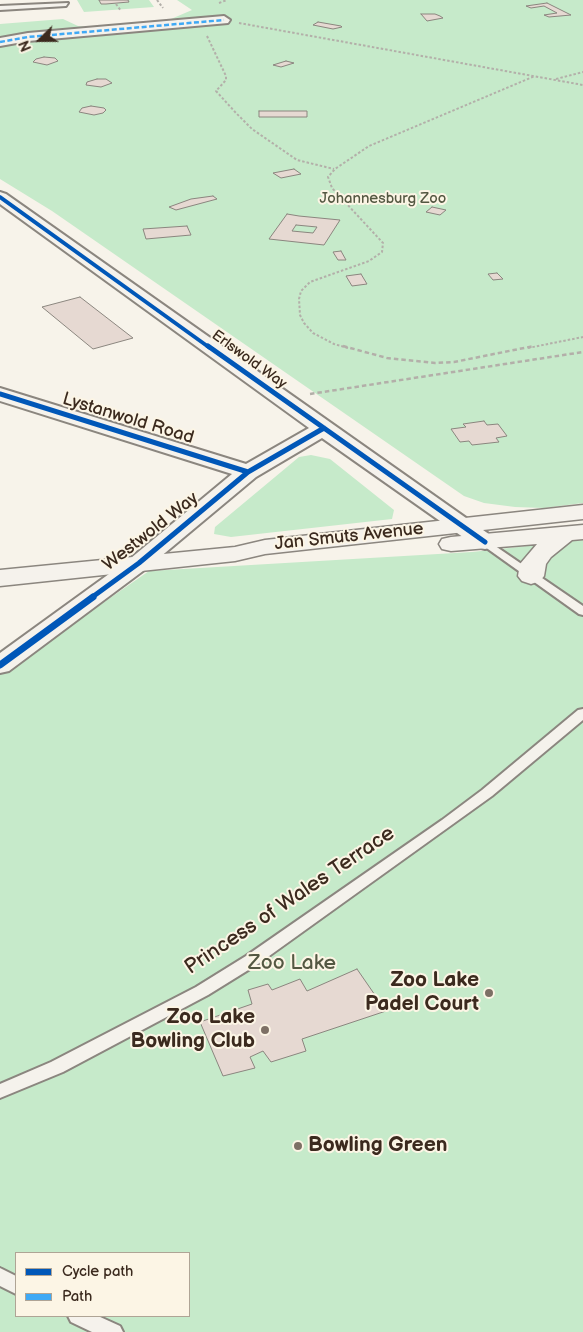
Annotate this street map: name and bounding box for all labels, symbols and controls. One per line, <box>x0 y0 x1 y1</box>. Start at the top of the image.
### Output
north arrow <box>15 15 65 65</box>
text: N <box>16 38 35 54</box>
park label: Johannesburg Zoo <box>320 190 446 208</box>
street label: Erlswold Way <box>208 327 290 393</box>
street label: Lystanwold Road <box>60 389 196 449</box>
street label: Westwold Way <box>99 488 203 576</box>
street label: Jan Smuts Avenue <box>274 518 424 556</box>
street label: Princess of Wales Terrace <box>180 821 400 981</box>
park label: Zoo Lake <box>248 951 336 977</box>
place label: Zoo Lake Padel Court <box>365 968 479 1018</box>
marker: Zoo Lake Padel Court <box>483 987 495 999</box>
place label: Zoo Lake Bowling Club <box>130 1005 255 1055</box>
marker: Zoo Lake Bowling Club <box>259 1024 271 1036</box>
place label: Bowling Green <box>308 1133 447 1159</box>
marker: Bowling Green <box>292 1140 304 1152</box>
legend <box>15 1252 190 1317</box>
text: Cycle path <box>62 1262 133 1281</box>
text: Path <box>62 1287 92 1306</box>

